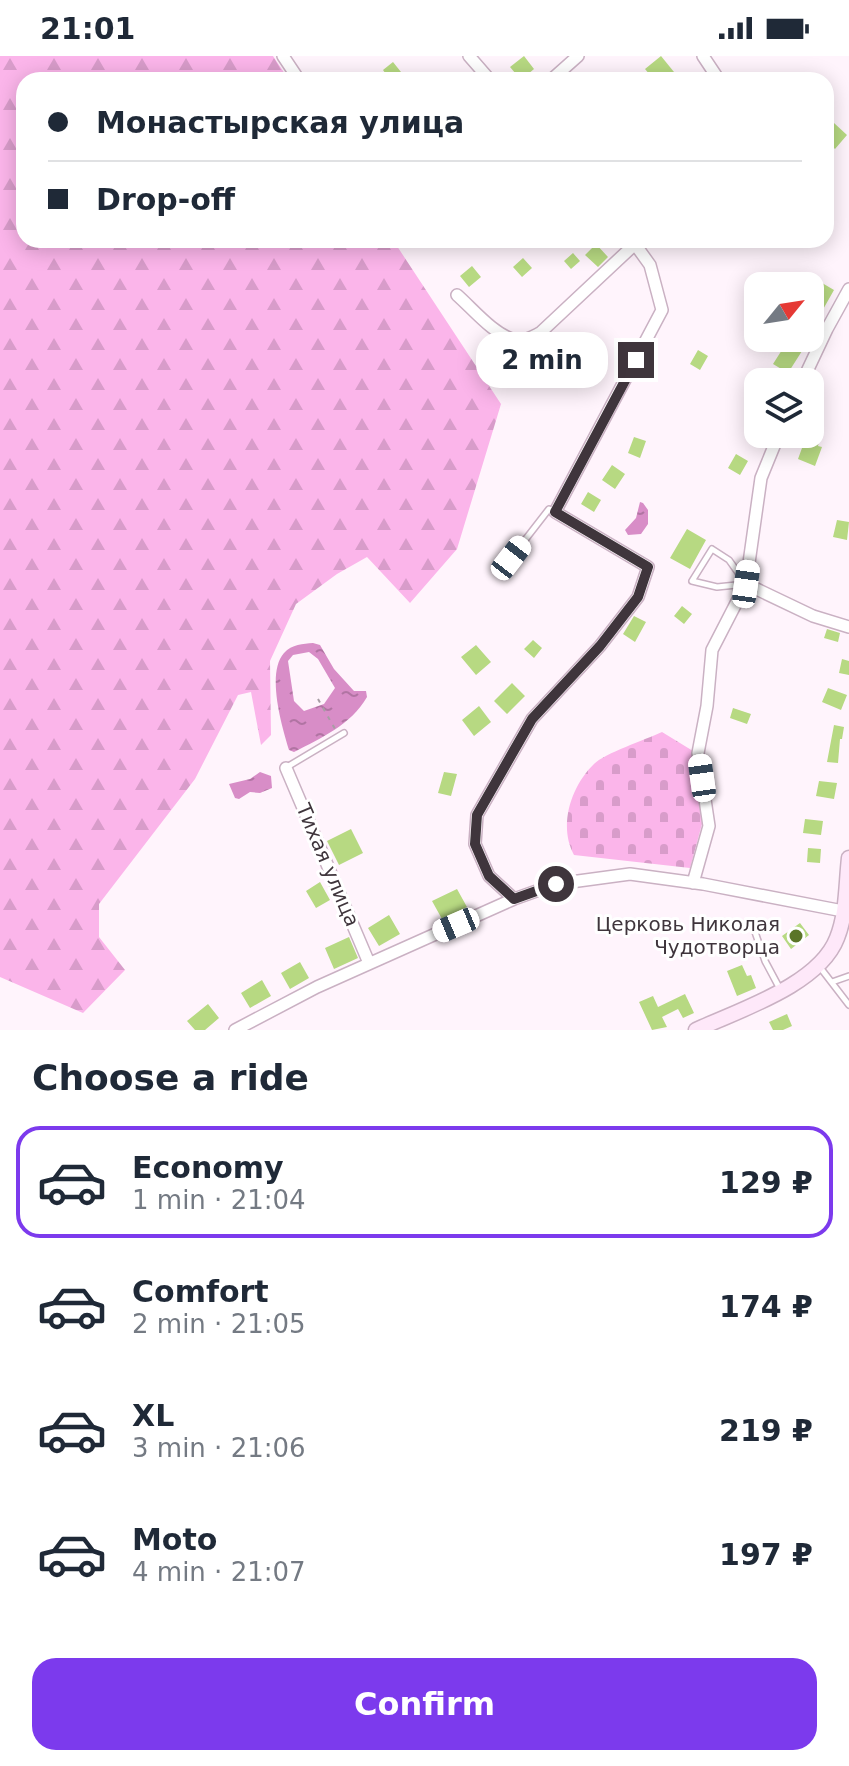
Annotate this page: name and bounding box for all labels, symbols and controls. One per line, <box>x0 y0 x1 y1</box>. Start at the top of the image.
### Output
text: 21:01 <box>40 11 136 46</box>
text: Монастырская улица <box>96 105 464 140</box>
text: Drop-off <box>96 182 235 217</box>
north arrow <box>744 272 824 352</box>
map controls <box>744 272 824 448</box>
callout: 2 min <box>476 332 608 388</box>
route end <box>618 342 654 378</box>
text: 2 min <box>501 345 583 375</box>
button: layers <box>744 368 824 448</box>
car <box>487 532 535 584</box>
car <box>731 559 761 609</box>
car <box>687 753 717 803</box>
street label: Тихая улица <box>291 799 365 930</box>
route start <box>538 866 574 902</box>
car <box>429 905 483 945</box>
place label: Церковь Николая Чудотворца <box>596 912 780 959</box>
marker: Церковь Николая Чудотворца <box>787 927 805 945</box>
text: Choose a ride <box>32 1057 309 1098</box>
icon: car <box>36 1146 108 1218</box>
text: Economy <box>132 1150 284 1185</box>
text: 129 ₽ <box>719 1165 813 1200</box>
text: 1 min · 21:04 <box>132 1185 306 1215</box>
icon: car <box>36 1270 108 1342</box>
text: Comfort <box>132 1274 269 1309</box>
text: 174 ₽ <box>719 1289 813 1324</box>
text: 2 min · 21:05 <box>132 1309 306 1339</box>
icon: car <box>36 1394 108 1466</box>
text: XL <box>132 1398 174 1433</box>
text: 219 ₽ <box>719 1413 813 1448</box>
text: 3 min · 21:06 <box>132 1433 306 1463</box>
icon: car <box>36 1518 108 1590</box>
text: Moto <box>132 1522 217 1557</box>
text: 197 ₽ <box>719 1537 813 1572</box>
text: 4 min · 21:07 <box>132 1557 306 1587</box>
button: Confirm <box>32 1658 817 1750</box>

